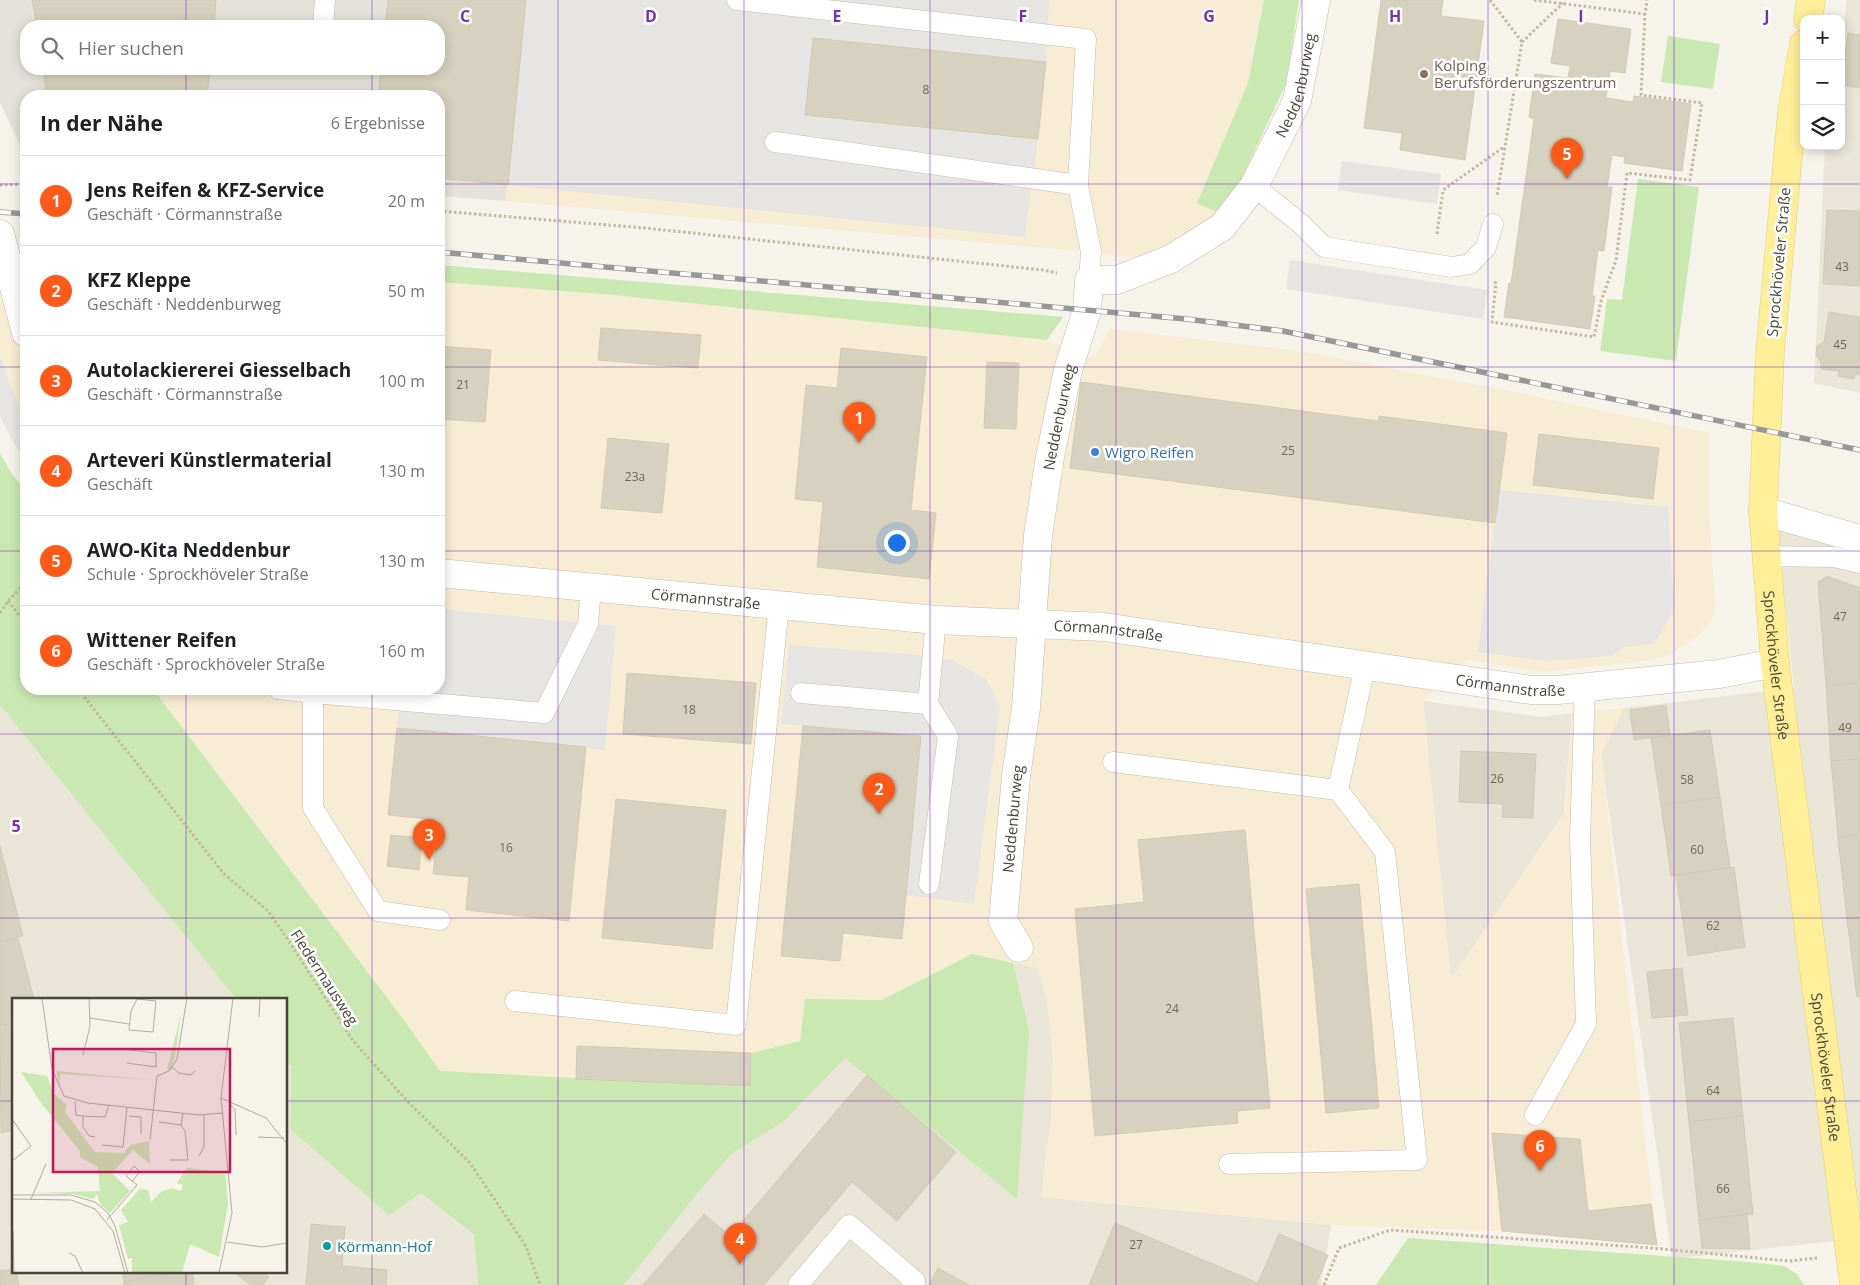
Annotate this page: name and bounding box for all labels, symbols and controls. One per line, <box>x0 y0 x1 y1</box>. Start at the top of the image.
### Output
text: C <box>460 5 470 27</box>
text: D <box>645 5 657 27</box>
text: E <box>833 5 842 27</box>
text: F <box>1019 5 1027 27</box>
text: G <box>1203 5 1215 27</box>
text: H <box>1389 5 1401 27</box>
text: I <box>1578 5 1584 27</box>
text: J <box>1762 5 1770 27</box>
map controls <box>1800 15 1845 150</box>
button: + <box>1800 15 1845 60</box>
search box <box>20 20 445 75</box>
street label: Neddenburweg <box>1270 31 1320 141</box>
icon: search <box>38 34 66 62</box>
text: Hier suchen <box>78 35 184 61</box>
place label: Kolping Berufsförderungszentrum <box>1434 55 1616 92</box>
button: − <box>1800 60 1845 105</box>
marker: Kolping Berufsförderungszentrum <box>1418 68 1430 80</box>
house number: 8 <box>923 81 930 98</box>
button: layers <box>1800 105 1845 150</box>
text: In der Nähe <box>40 109 163 137</box>
text: 6 Ergebnisse <box>331 112 425 134</box>
pin: 5 <box>1551 138 1583 179</box>
text: Jens Reifen & KFZ-Service <box>87 177 324 203</box>
street label: Sprockhöveler Straße <box>1762 187 1794 337</box>
text: 1 <box>51 190 61 212</box>
text: 20 m <box>388 190 425 212</box>
text: Geschäft · Cörmannstraße <box>87 203 282 225</box>
house number: 43 <box>1835 258 1849 275</box>
text: KFZ Kleppe <box>87 267 191 293</box>
text: 2 <box>51 280 61 302</box>
text: 50 m <box>388 280 425 302</box>
text: Geschäft · Neddenburweg <box>87 293 281 315</box>
house number: 45 <box>1833 336 1847 353</box>
text: Autolackiererei Giesselbach <box>87 357 351 383</box>
street label: Neddenburweg <box>1038 361 1079 472</box>
text: 3 <box>51 370 61 392</box>
text: 100 m <box>379 370 425 392</box>
house number: 21 <box>456 376 470 393</box>
text: Geschäft · Cörmannstraße <box>87 383 282 405</box>
pin: 1 <box>843 402 875 443</box>
place label: Wigro Reifen <box>1105 442 1194 462</box>
house number: 25 <box>1281 442 1295 459</box>
marker: Wigro Reifen <box>1089 446 1101 458</box>
text: Arteveri Künstlermaterial <box>87 447 332 473</box>
text: 4 <box>51 460 61 482</box>
text: 130 m <box>379 460 425 482</box>
house number: 23a <box>625 468 645 485</box>
text: Geschäft <box>87 473 153 495</box>
your location <box>884 530 910 556</box>
text: AWO-Kita Neddenbur <box>87 537 290 563</box>
text: 5 <box>51 550 61 572</box>
text: 130 m <box>379 550 425 572</box>
text: Schule · Sprockhöveler Straße <box>87 563 308 585</box>
street label: Cörmannstraße <box>650 583 762 613</box>
street label: Sprockhöveler Straße <box>1759 590 1795 741</box>
house number: 47 <box>1833 608 1847 625</box>
street label: Cörmannstraße <box>1053 615 1164 646</box>
text: Wittener Reifen <box>87 627 237 653</box>
text: 6 <box>51 640 61 662</box>
text: 160 m <box>379 640 425 662</box>
text: Geschäft · Sprockhöveler Straße <box>87 653 325 675</box>
street label: Cörmannstraße <box>1454 669 1566 700</box>
house number: 18 <box>682 701 696 718</box>
house number: 49 <box>1838 719 1852 736</box>
street label: Neddenburweg <box>997 763 1028 874</box>
house number: 26 <box>1490 770 1504 787</box>
house number: 58 <box>1680 771 1694 788</box>
pin: 2 <box>863 773 895 814</box>
text: 5 <box>11 815 21 837</box>
pin: 3 <box>413 819 445 860</box>
house number: 16 <box>499 839 513 856</box>
house number: 60 <box>1690 841 1704 858</box>
house number: 62 <box>1706 917 1720 934</box>
street label: Fledermausweg <box>287 925 363 1029</box>
street label: Sprockhöveler Straße <box>1807 991 1846 1143</box>
inset map <box>12 998 288 1272</box>
house number: 24 <box>1165 1000 1179 1017</box>
house number: 64 <box>1706 1082 1720 1099</box>
pin: 6 <box>1524 1130 1556 1171</box>
house number: 66 <box>1716 1180 1730 1197</box>
pin: 4 <box>724 1223 756 1264</box>
place label: Körmann-Hof <box>337 1236 433 1256</box>
house number: 27 <box>1129 1236 1143 1253</box>
marker: Körmann-Hof <box>321 1240 333 1252</box>

